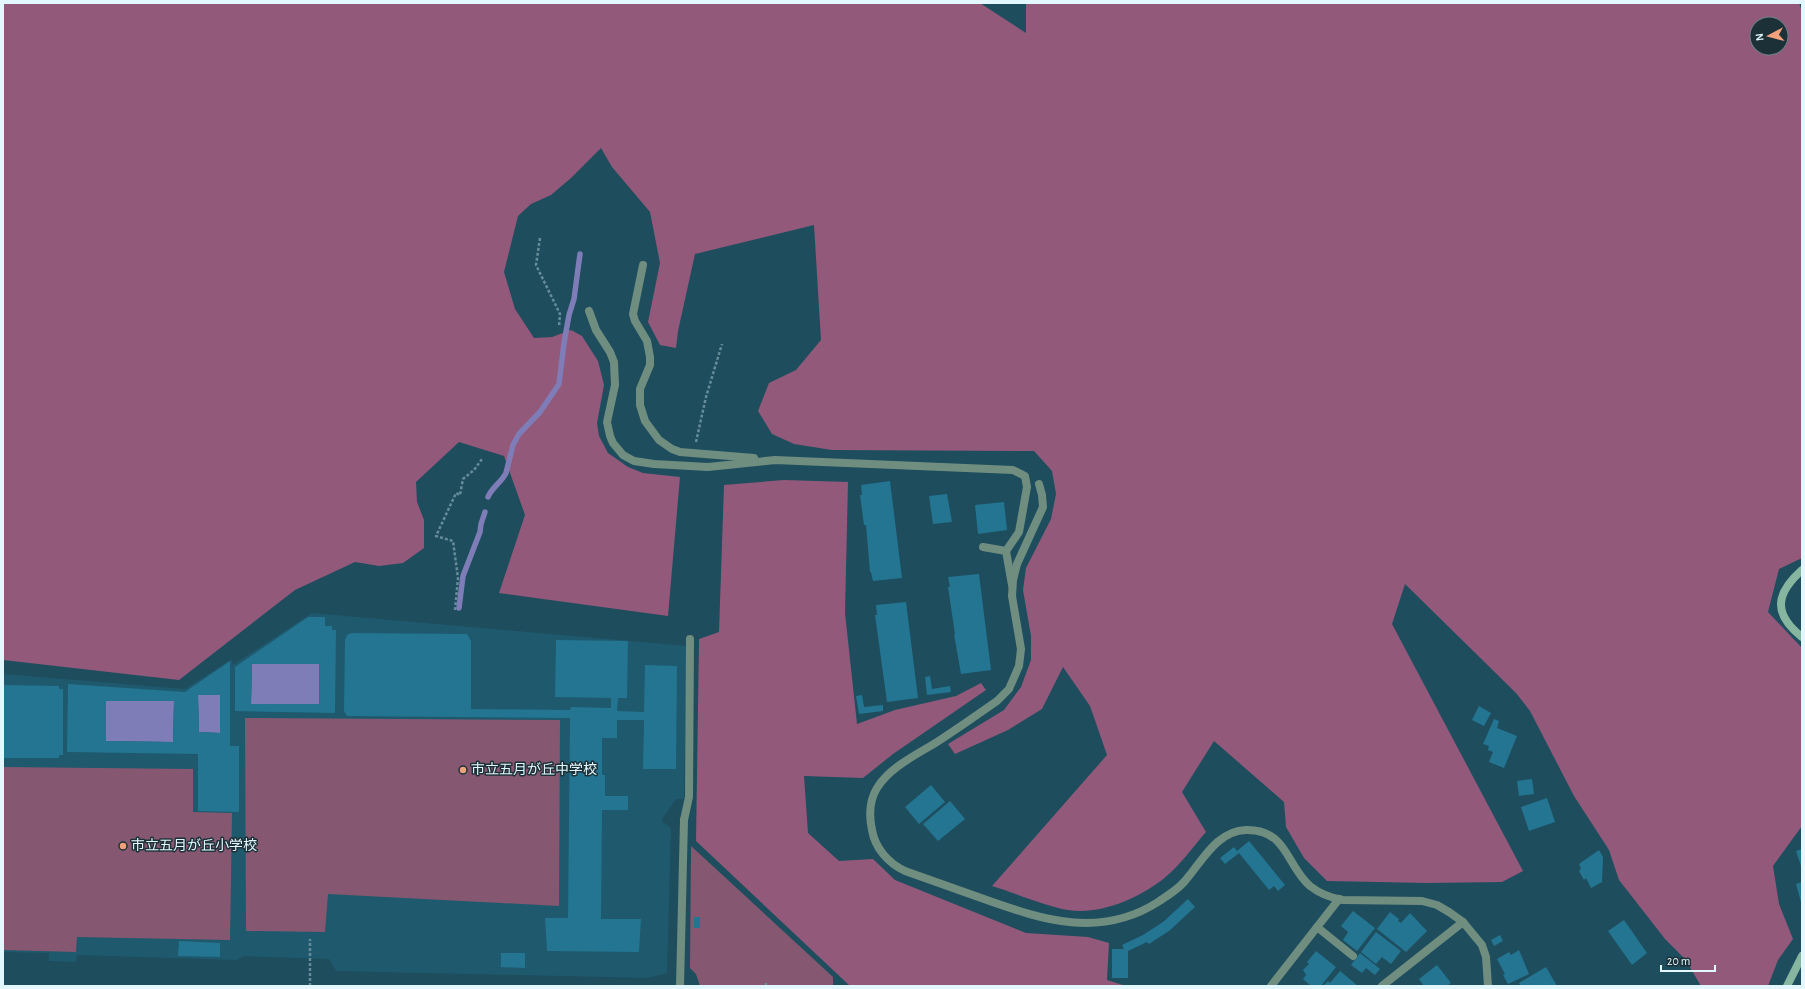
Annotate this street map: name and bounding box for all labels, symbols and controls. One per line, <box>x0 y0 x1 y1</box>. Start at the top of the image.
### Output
north arrow <box>1749 16 1789 56</box>
text: N <box>1754 33 1765 42</box>
place label: 市立五月が丘中学校 <box>471 762 597 777</box>
marker: 市立五月が丘中学校 <box>458 765 468 775</box>
place label: 市立五月が丘小学校 <box>131 838 257 853</box>
marker: 市立五月が丘小学校 <box>118 841 128 851</box>
scale bar <box>1661 947 1715 973</box>
text: 20 m <box>1667 955 1690 967</box>

